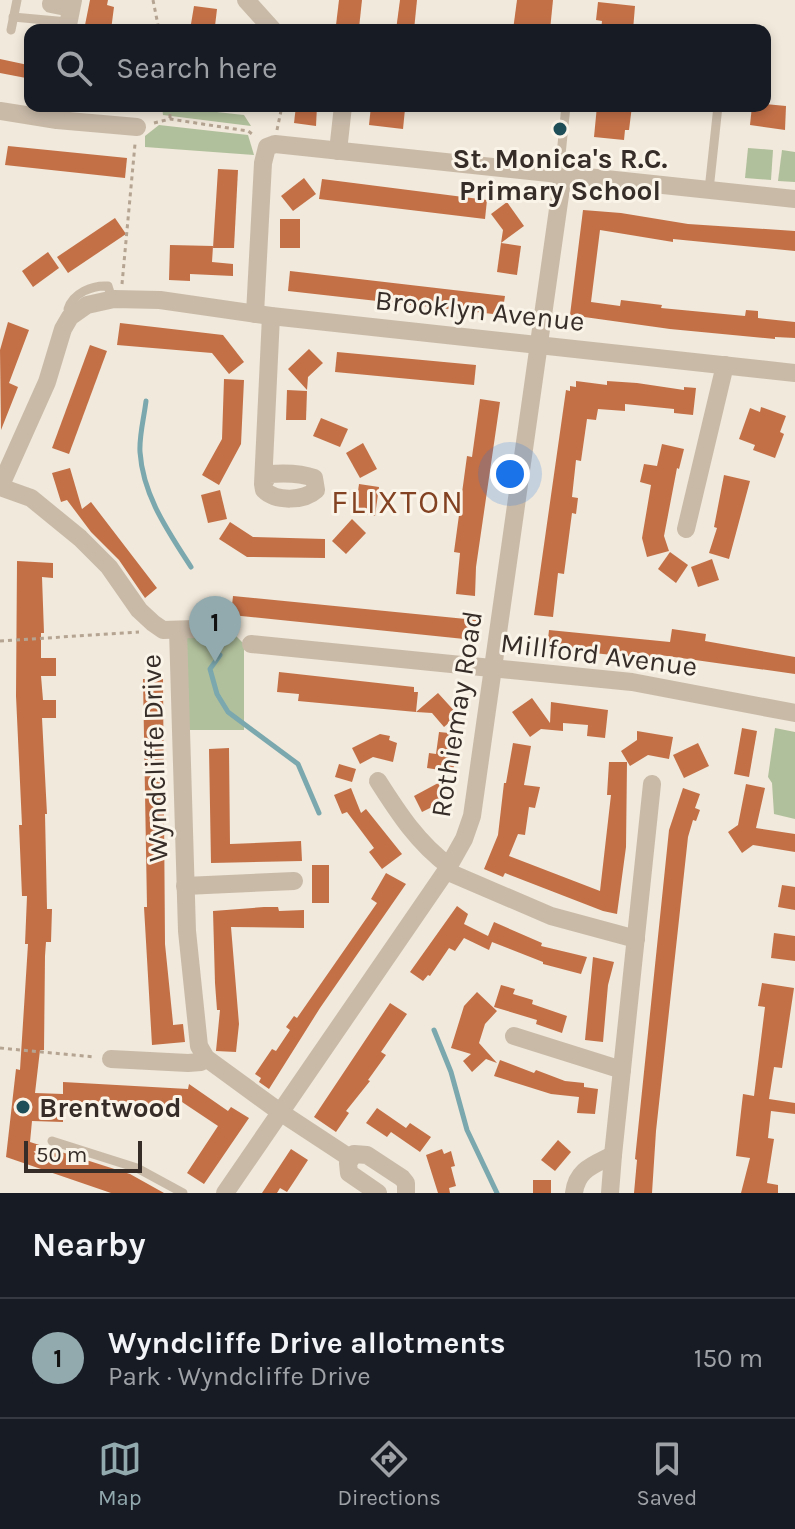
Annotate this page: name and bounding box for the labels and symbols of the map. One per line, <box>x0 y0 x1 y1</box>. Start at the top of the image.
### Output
marker: St. Monica's R.C. Primary School <box>551 120 569 138</box>
place label: St. Monica's R.C. Primary School <box>453 142 667 207</box>
street label: Brooklyn Avenue <box>374 283 586 338</box>
your location <box>490 454 530 494</box>
district label: FLIXTON <box>331 484 465 521</box>
pin: 1 <box>189 596 241 662</box>
street label: Rothiemay Road <box>424 609 489 820</box>
street label: Millford Avenue <box>499 626 699 683</box>
street label: Wyndcliffe Drive <box>134 654 175 862</box>
place label: Brentwood <box>39 1091 182 1124</box>
marker: Brentwood <box>14 1098 32 1116</box>
scale bar <box>24 1137 142 1173</box>

